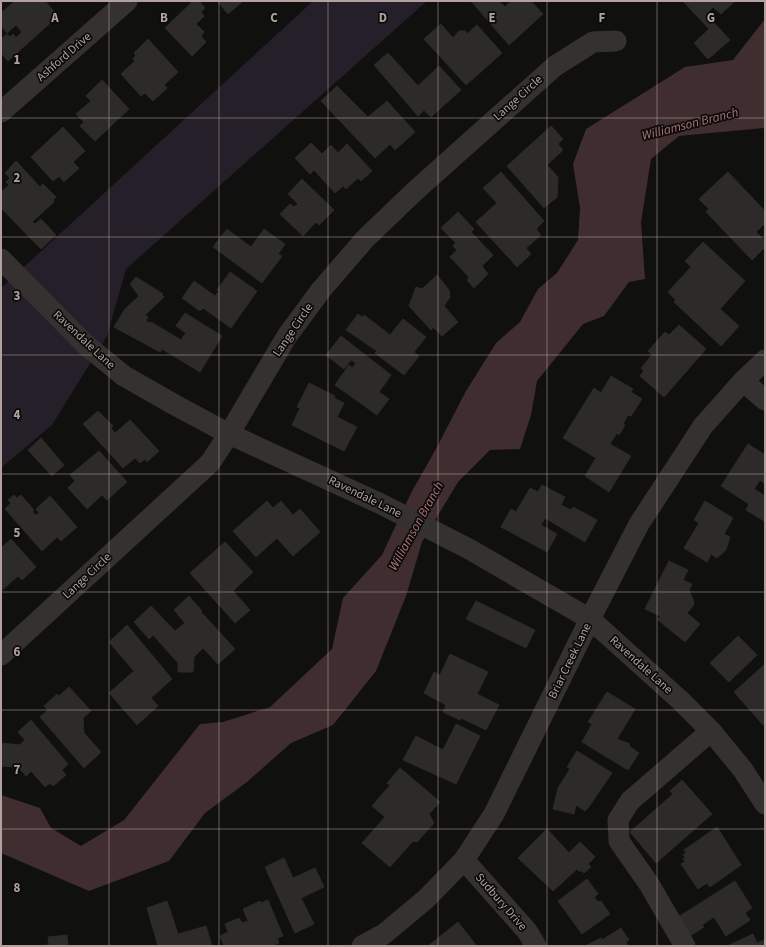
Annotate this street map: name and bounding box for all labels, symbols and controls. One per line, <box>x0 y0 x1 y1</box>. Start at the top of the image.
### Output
text: A <box>50 9 59 27</box>
text: B <box>160 9 168 27</box>
text: C <box>270 9 278 27</box>
text: D <box>379 9 387 27</box>
text: E <box>488 9 496 27</box>
text: F <box>599 9 606 27</box>
text: G <box>707 9 715 27</box>
street label: Ashford Drive <box>33 28 95 86</box>
text: 1 <box>14 51 21 69</box>
street label: Lange Circle <box>490 71 546 125</box>
water label: Williamson Branch <box>640 103 740 145</box>
text: 2 <box>14 169 21 187</box>
text: 3 <box>14 287 21 305</box>
street label: Lange Circle <box>269 300 317 360</box>
street label: Ravendale Lane <box>49 307 119 373</box>
text: 4 <box>14 406 21 424</box>
street label: Ravendale Lane <box>326 472 404 522</box>
water label: Williamson Branch <box>384 478 448 574</box>
text: 5 <box>14 524 21 542</box>
street label: Lange Circle <box>59 549 115 603</box>
street label: Briar Creek Lane <box>544 620 596 702</box>
street label: Ravendale Lane <box>606 632 676 698</box>
text: 6 <box>14 643 21 661</box>
text: 7 <box>14 761 21 779</box>
street label: Sudbury Drive <box>471 870 531 934</box>
text: 8 <box>14 879 21 897</box>

